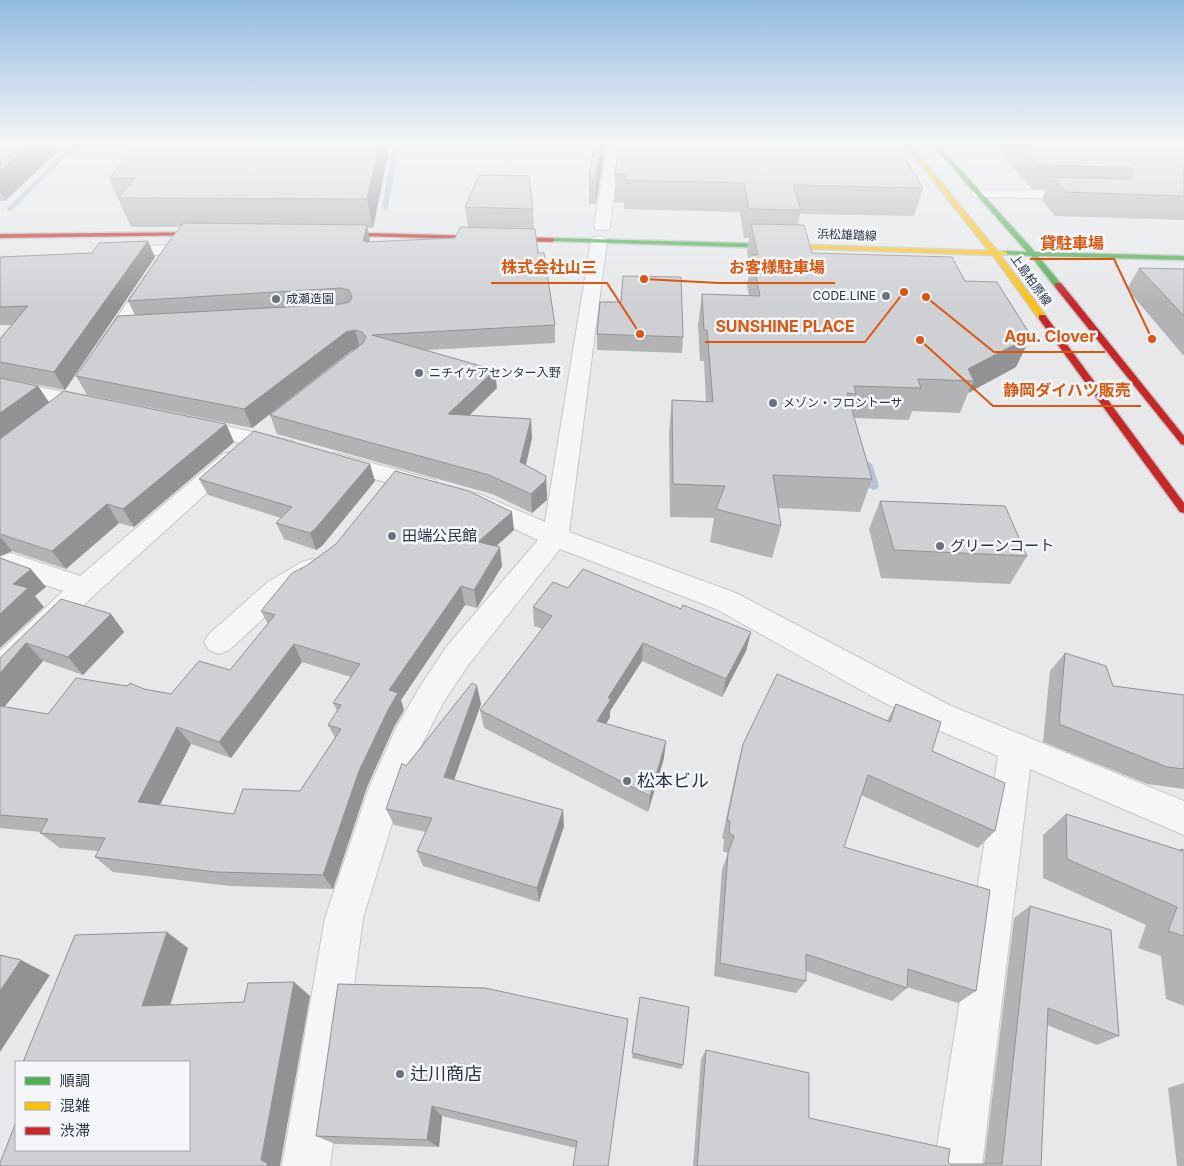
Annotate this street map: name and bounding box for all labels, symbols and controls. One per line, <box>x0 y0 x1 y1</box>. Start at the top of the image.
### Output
street label: 浜松雄踏線 <box>817 226 877 243</box>
callout: 貸駐車場 <box>1030 228 1114 259</box>
text: 貸駐車場 <box>1040 233 1104 253</box>
street label: 上島柏原線 <box>1008 251 1055 308</box>
callout: 株式会社山三 <box>491 252 607 283</box>
callout: お客様駐車場 <box>719 252 835 283</box>
text: 株式会社山三 <box>501 257 597 277</box>
text: お客様駐車場 <box>729 257 825 277</box>
place label: CODE.LINE <box>812 288 876 303</box>
marker: CODE.LINE <box>880 290 892 302</box>
place label: 成瀬造園 <box>286 291 334 306</box>
marker: 成瀬造園 <box>270 293 282 305</box>
callout: SUNSHINE PLACE <box>705 311 865 342</box>
text: SUNSHINE PLACE <box>715 316 855 336</box>
callout: Agu. Clover <box>994 321 1105 352</box>
text: Agu. Clover <box>1004 326 1096 346</box>
place label: ニチイケアセンター入野 <box>429 365 561 380</box>
marker: ニチイケアセンター入野 <box>413 367 425 379</box>
callout: 静岡ダイハツ販売 <box>993 375 1141 406</box>
text: 静岡ダイハツ販売 <box>1003 380 1131 400</box>
place label: メゾン・フロントーサ <box>783 395 903 410</box>
marker: メゾン・フロントーサ <box>767 397 779 409</box>
place label: 田端公民館 <box>402 526 477 545</box>
marker: 田端公民館 <box>386 530 398 542</box>
place label: グリーンコート <box>950 536 1054 555</box>
marker: グリーンコート <box>934 540 946 552</box>
place label: 松本ビル <box>637 770 709 791</box>
marker: 松本ビル <box>621 775 633 787</box>
legend <box>15 1061 190 1151</box>
place label: 辻川商店 <box>410 1063 482 1084</box>
marker: 辻川商店 <box>394 1068 406 1080</box>
text: 順調 <box>60 1071 90 1090</box>
text: 混雑 <box>60 1096 90 1115</box>
text: 渋滞 <box>60 1121 90 1140</box>

